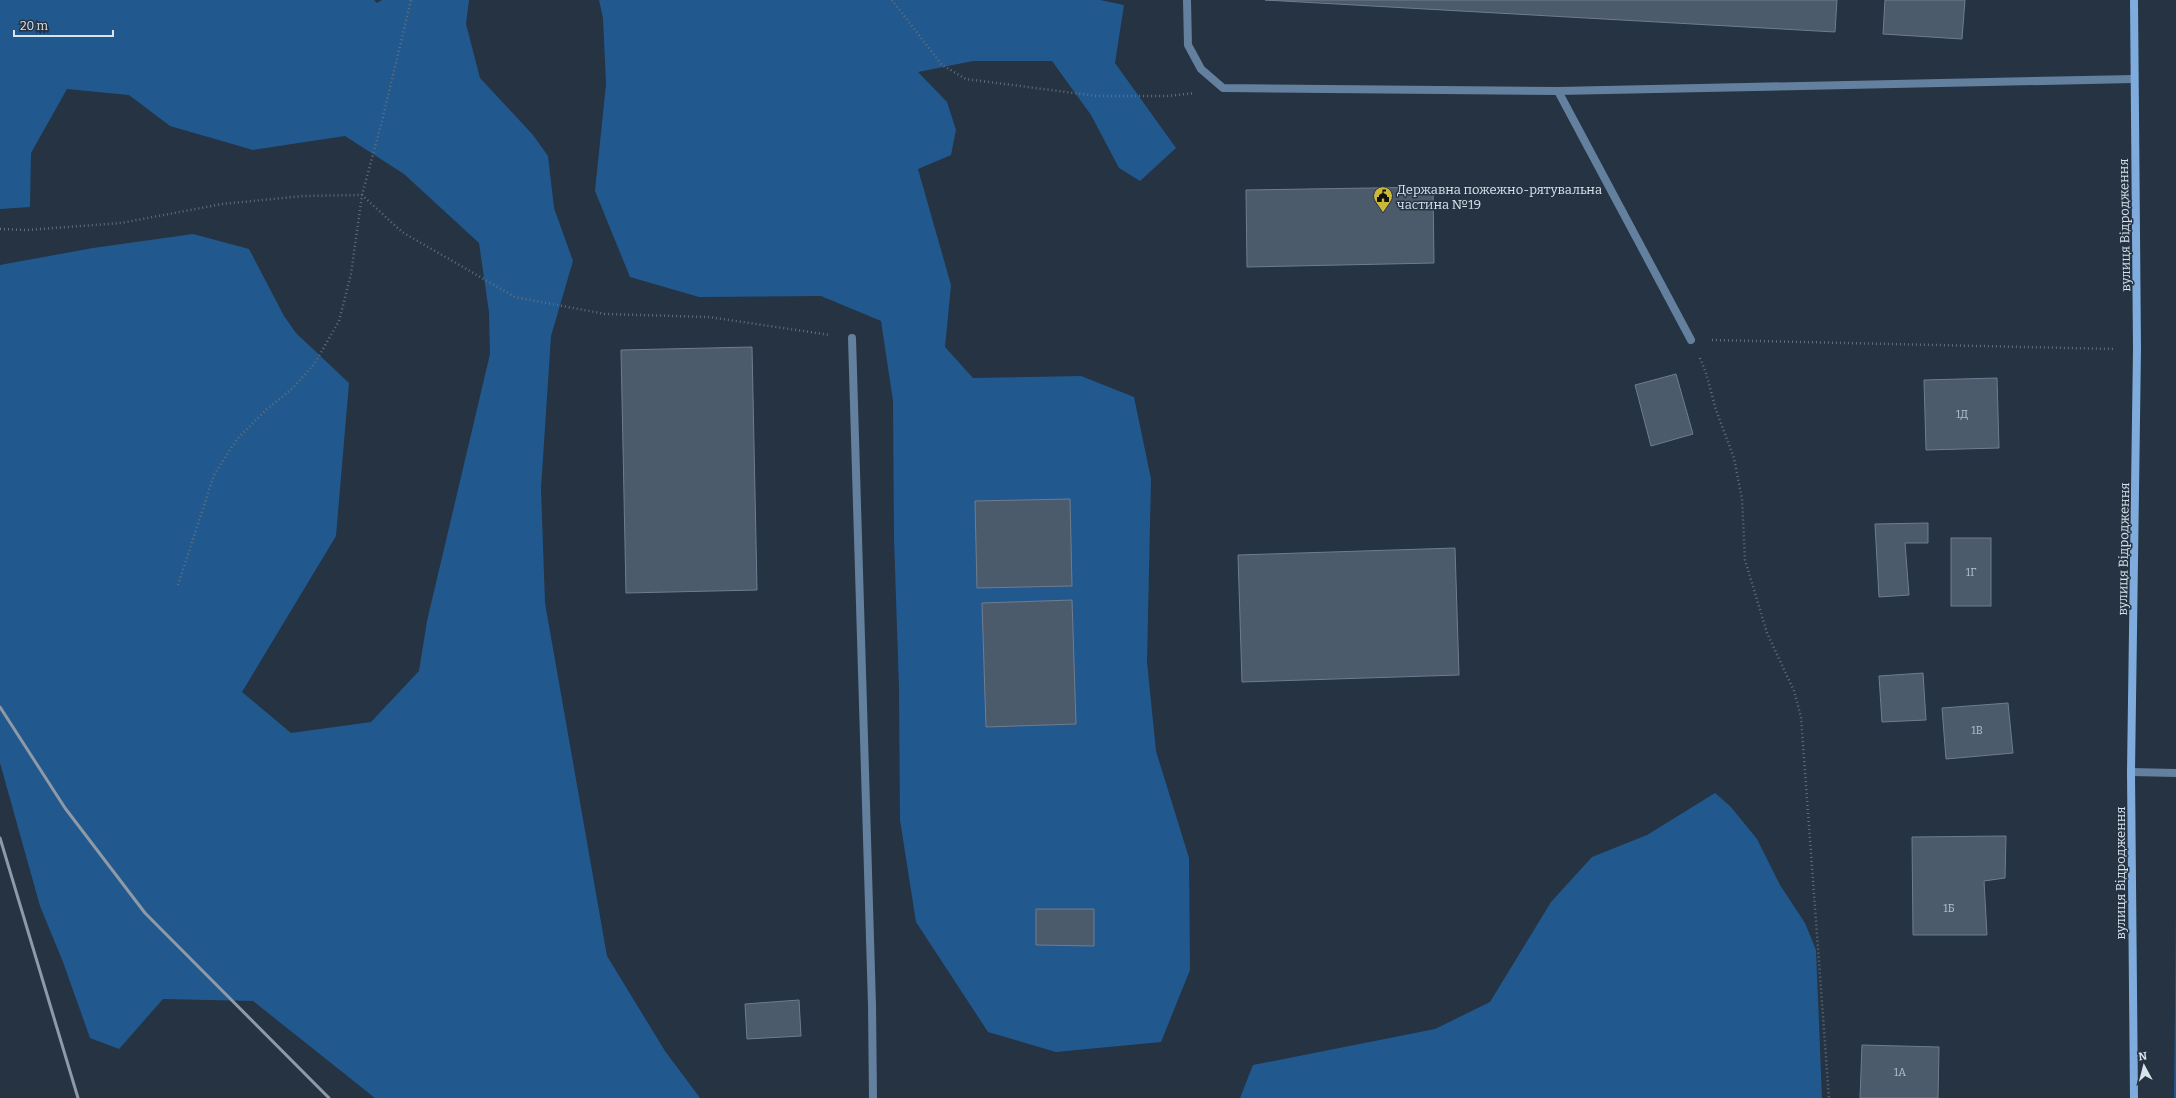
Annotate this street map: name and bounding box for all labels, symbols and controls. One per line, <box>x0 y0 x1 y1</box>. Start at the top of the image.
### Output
scale bar <box>14 12 113 38</box>
text: 20 m <box>20 19 49 33</box>
street label: вулиця Відродження <box>2116 158 2133 292</box>
place label: Державна пожежно-рятувальна частина №19 <box>1396 182 1602 212</box>
public building icon: Державна пожежно-рятувальна частина №19 <box>1372 185 1394 213</box>
house number: 1Д <box>1956 408 1968 421</box>
street label: вулиця Відродження <box>2115 482 2132 616</box>
house number: 1Г <box>1966 566 1976 579</box>
house number: 1В <box>1971 724 1983 737</box>
street label: вулиця Відродження <box>2113 806 2128 940</box>
house number: 1Б <box>1943 902 1955 915</box>
north arrow <box>2124 1046 2164 1086</box>
text: N <box>2138 1050 2148 1064</box>
house number: 1А <box>1894 1066 1906 1079</box>

